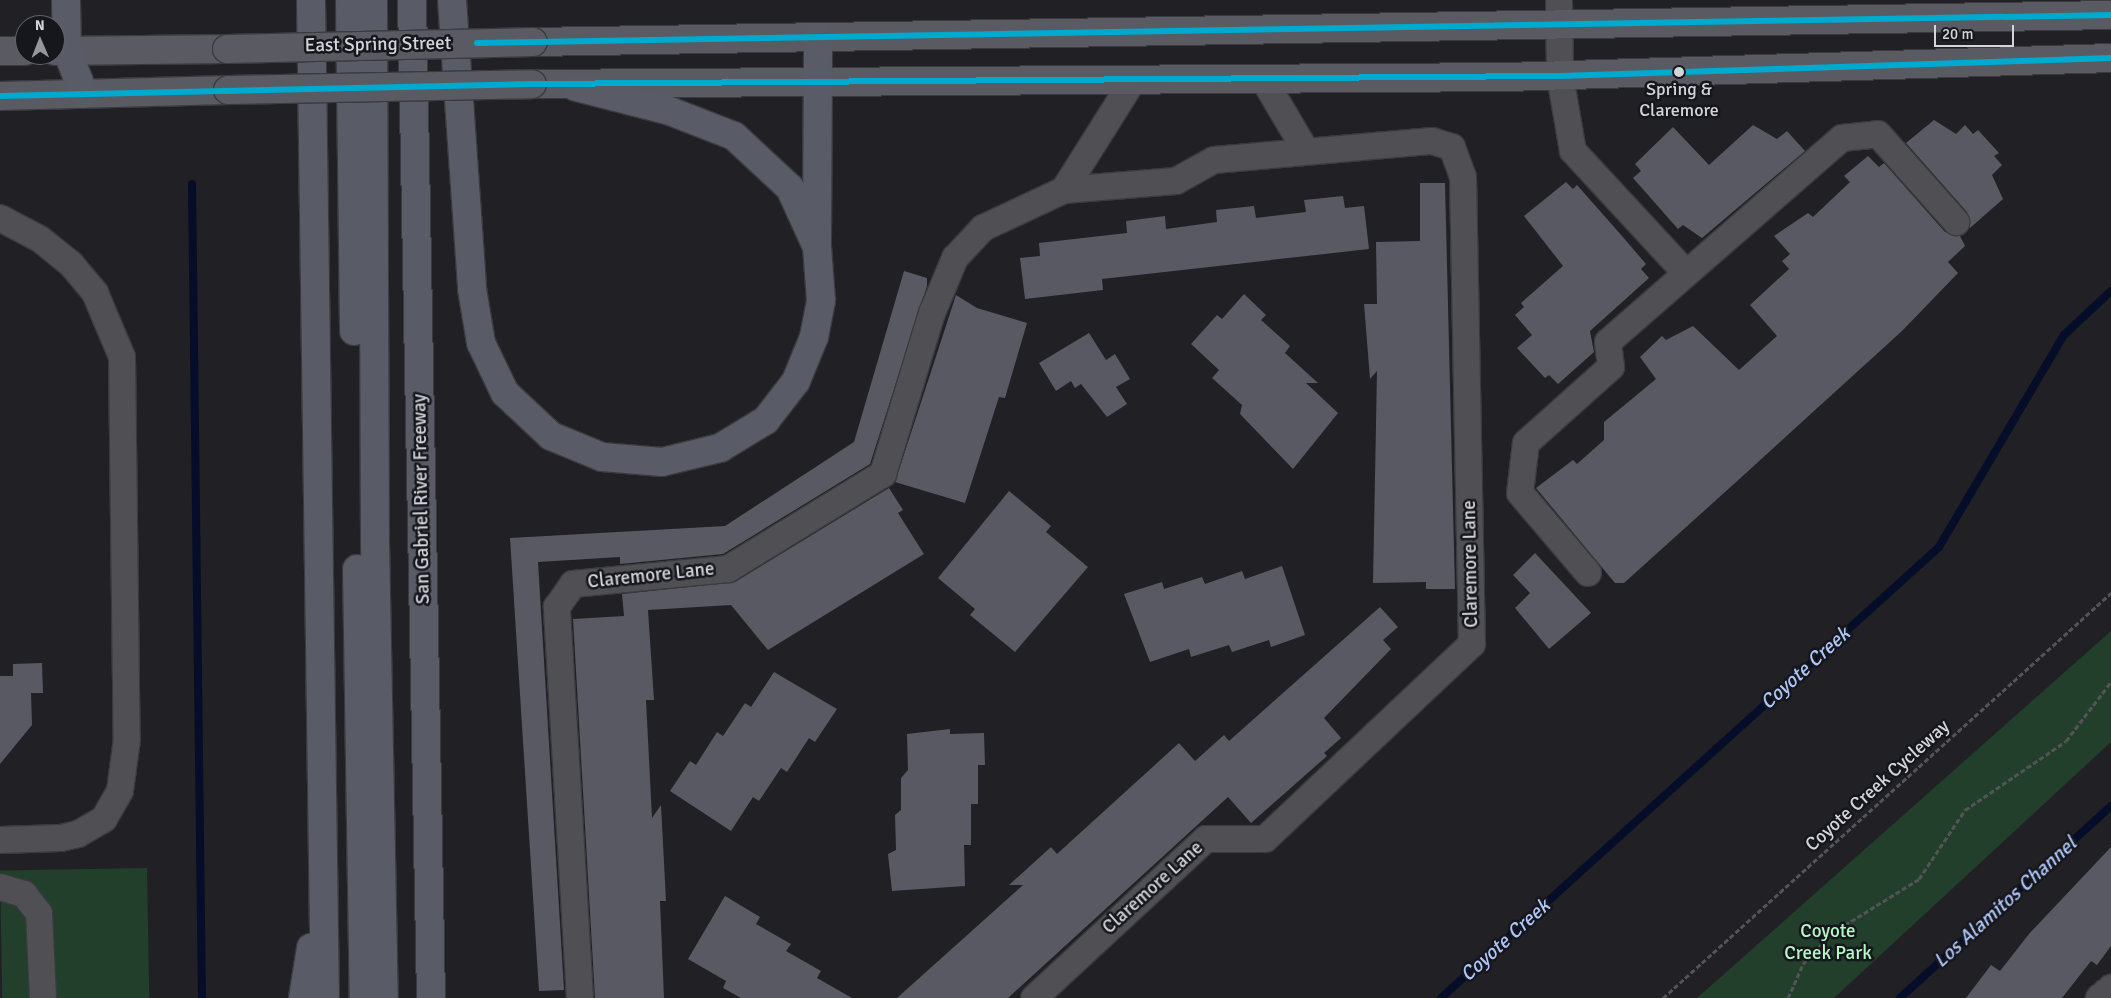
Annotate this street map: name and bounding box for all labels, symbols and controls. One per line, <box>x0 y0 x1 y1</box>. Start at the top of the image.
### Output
north arrow <box>15 15 65 65</box>
scale bar <box>1936 15 2016 47</box>
text: N <box>35 17 45 34</box>
text: 20 m <box>1942 25 1973 43</box>
street label: East Spring Street <box>305 32 451 58</box>
marker: Spring & Claremore <box>1674 67 1684 77</box>
place label: Spring & Claremore <box>1639 79 1719 122</box>
street label: San Gabriel River Freeway <box>409 394 435 604</box>
street label: Claremore Lane <box>1458 500 1484 628</box>
street label: Claremore Lane <box>586 558 716 594</box>
water label: Coyote Creek <box>1755 622 1855 714</box>
street label: Coyote Creek Cycleway <box>1801 715 1955 857</box>
water label: Los Alamitos Channel <box>1929 832 2081 972</box>
street label: Claremore Lane <box>1098 837 1208 939</box>
water label: Coyote Creek <box>1455 894 1555 986</box>
park label: Coyote Creek Park <box>1784 921 1872 965</box>

